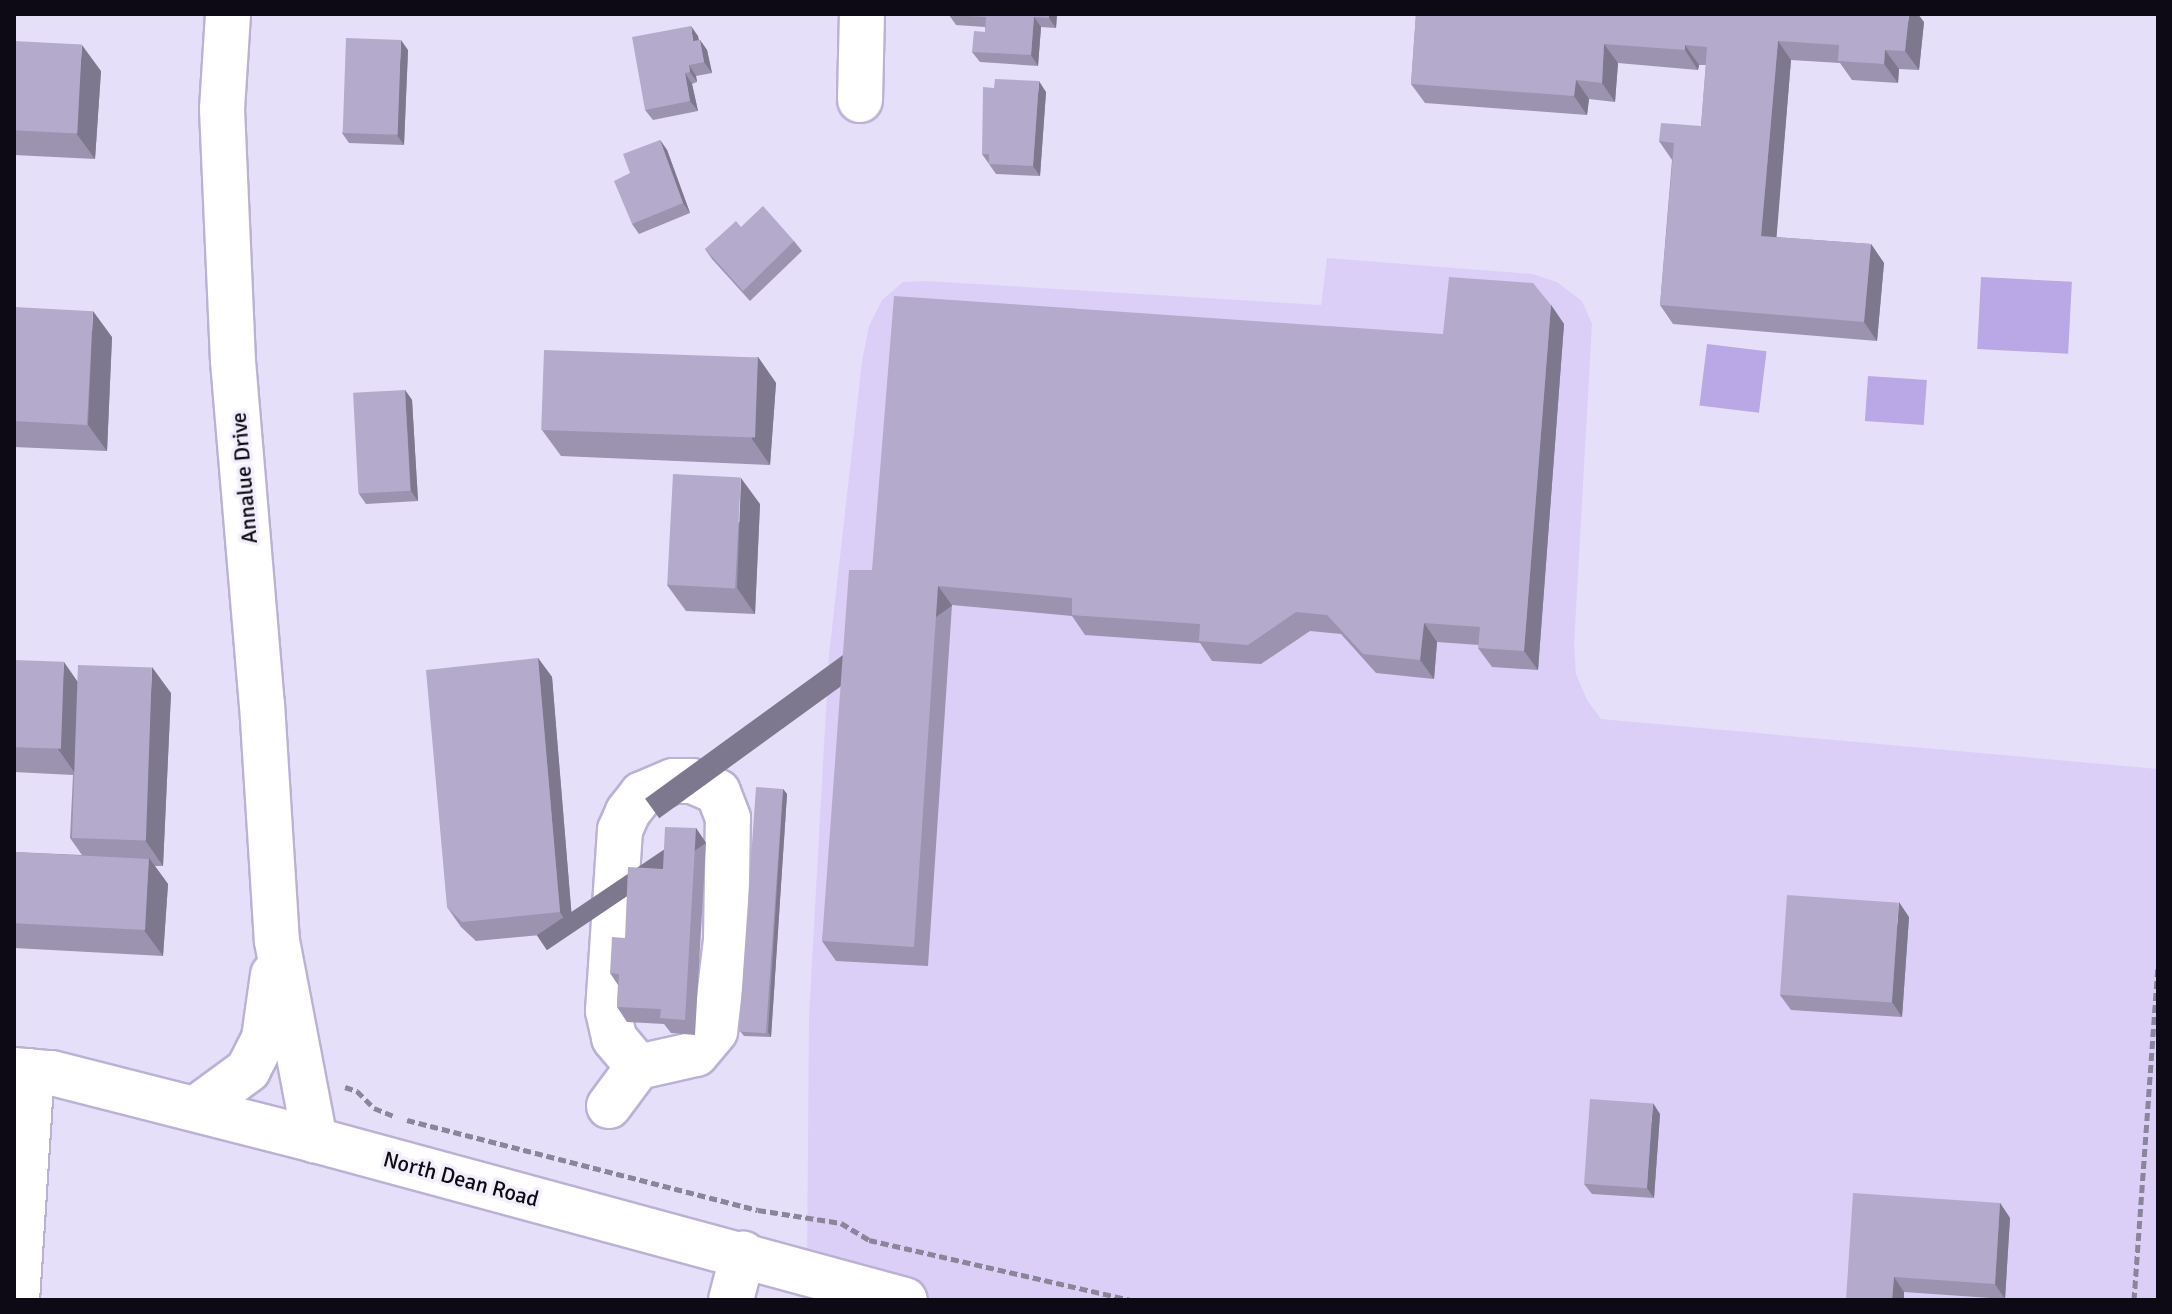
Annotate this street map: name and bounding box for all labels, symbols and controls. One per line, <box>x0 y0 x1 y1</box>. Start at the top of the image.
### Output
street label: Annalue Drive <box>225 411 263 545</box>
street label: North Dean Road <box>380 1146 542 1212</box>

